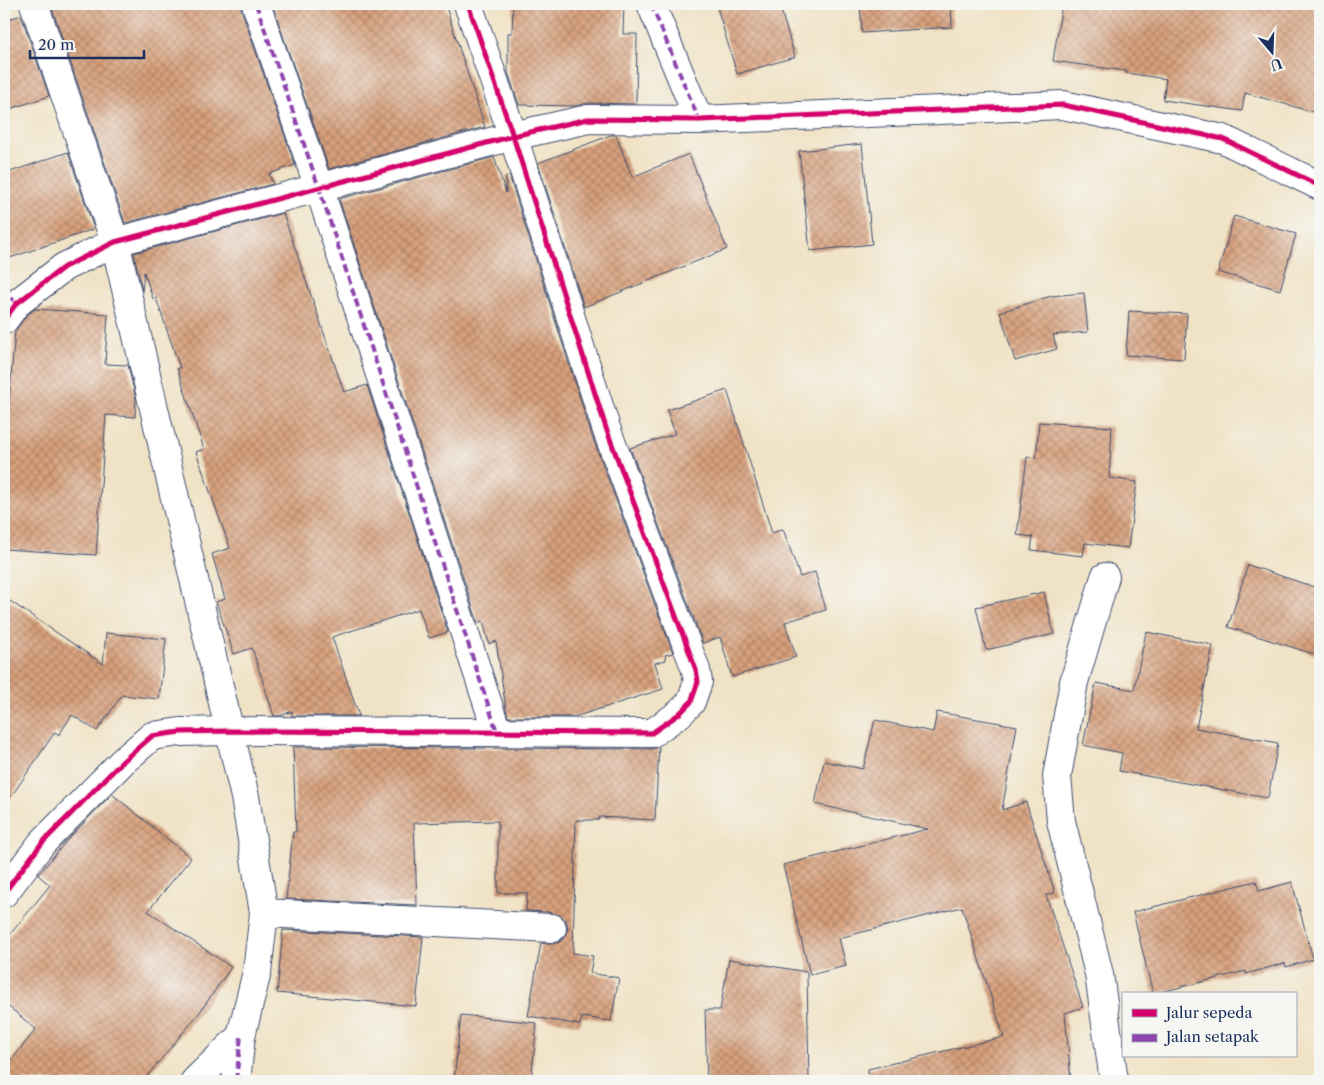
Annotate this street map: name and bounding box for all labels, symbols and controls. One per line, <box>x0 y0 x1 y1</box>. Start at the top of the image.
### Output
scale bar <box>30 28 144 60</box>
north arrow <box>1246 28 1296 78</box>
text: 20 m <box>38 35 74 54</box>
text: U <box>1267 54 1285 75</box>
legend <box>1122 992 1296 1058</box>
text: Jalur sepeda <box>1164 1003 1252 1022</box>
text: Jalan setapak <box>1164 1027 1260 1046</box>

